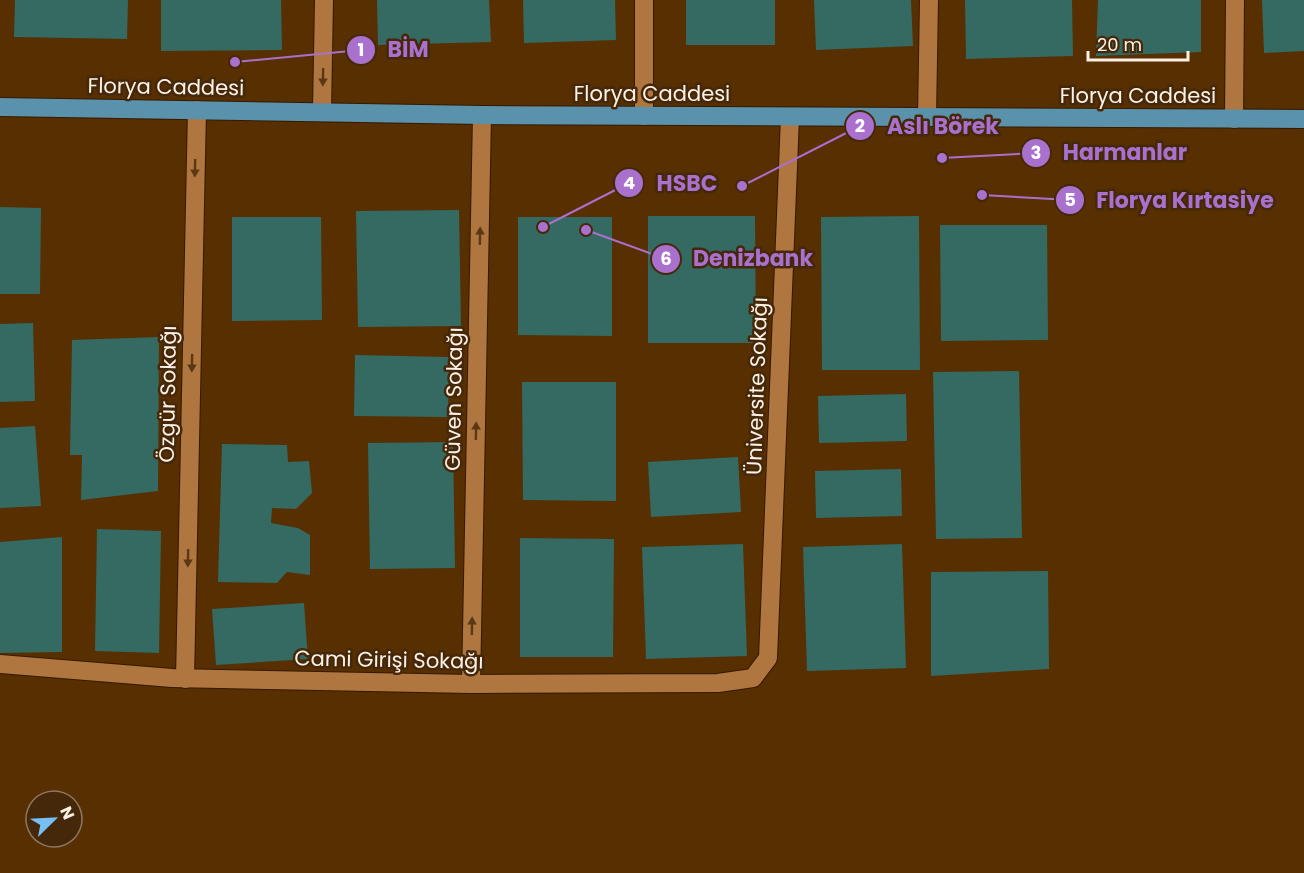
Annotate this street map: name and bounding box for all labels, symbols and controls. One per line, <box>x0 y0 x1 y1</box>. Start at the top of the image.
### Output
scale bar <box>1088 24 1188 62</box>
callout: BİM <box>346 30 441 70</box>
text: 20 m <box>1097 32 1142 57</box>
text: BİM <box>387 34 429 65</box>
text: 1 <box>358 37 364 62</box>
one-way arrow <box>318 67 328 86</box>
street label: Florya Caddesi <box>87 71 245 102</box>
street label: Florya Caddesi <box>574 79 730 108</box>
street label: Florya Caddesi <box>1060 81 1216 110</box>
callout: Aslı Börek <box>845 106 1011 146</box>
text: Aslı Börek <box>887 111 999 142</box>
text: 2 <box>855 113 865 138</box>
callout: Harmanlar <box>1021 133 1200 173</box>
text: Harmanlar <box>1063 137 1187 168</box>
text: 3 <box>1031 140 1041 165</box>
one-way arrow <box>191 159 200 178</box>
callout: HSBC <box>614 163 729 203</box>
text: HSBC <box>657 168 717 199</box>
text: 4 <box>623 170 635 195</box>
callout: Florya Kırtasiye <box>1055 180 1286 220</box>
text: Florya Kırtasiye <box>1096 185 1274 216</box>
text: 5 <box>1064 187 1076 212</box>
one-way arrow <box>475 226 485 245</box>
callout: Denizbank <box>651 239 825 279</box>
text: Denizbank <box>693 243 813 274</box>
text: 6 <box>660 246 672 271</box>
street label: Üniversite Sokağı <box>739 297 774 475</box>
street label: Özgür Sokağı <box>152 325 183 463</box>
street label: Güven Sokağı <box>438 327 469 471</box>
one-way arrow <box>187 353 196 372</box>
one-way arrow <box>471 421 481 440</box>
one-way arrow <box>183 548 192 567</box>
one-way arrow <box>468 616 477 635</box>
street label: Cami Girişi Sokağı <box>294 643 484 676</box>
north arrow <box>24 789 84 849</box>
text: N <box>54 803 80 823</box>

